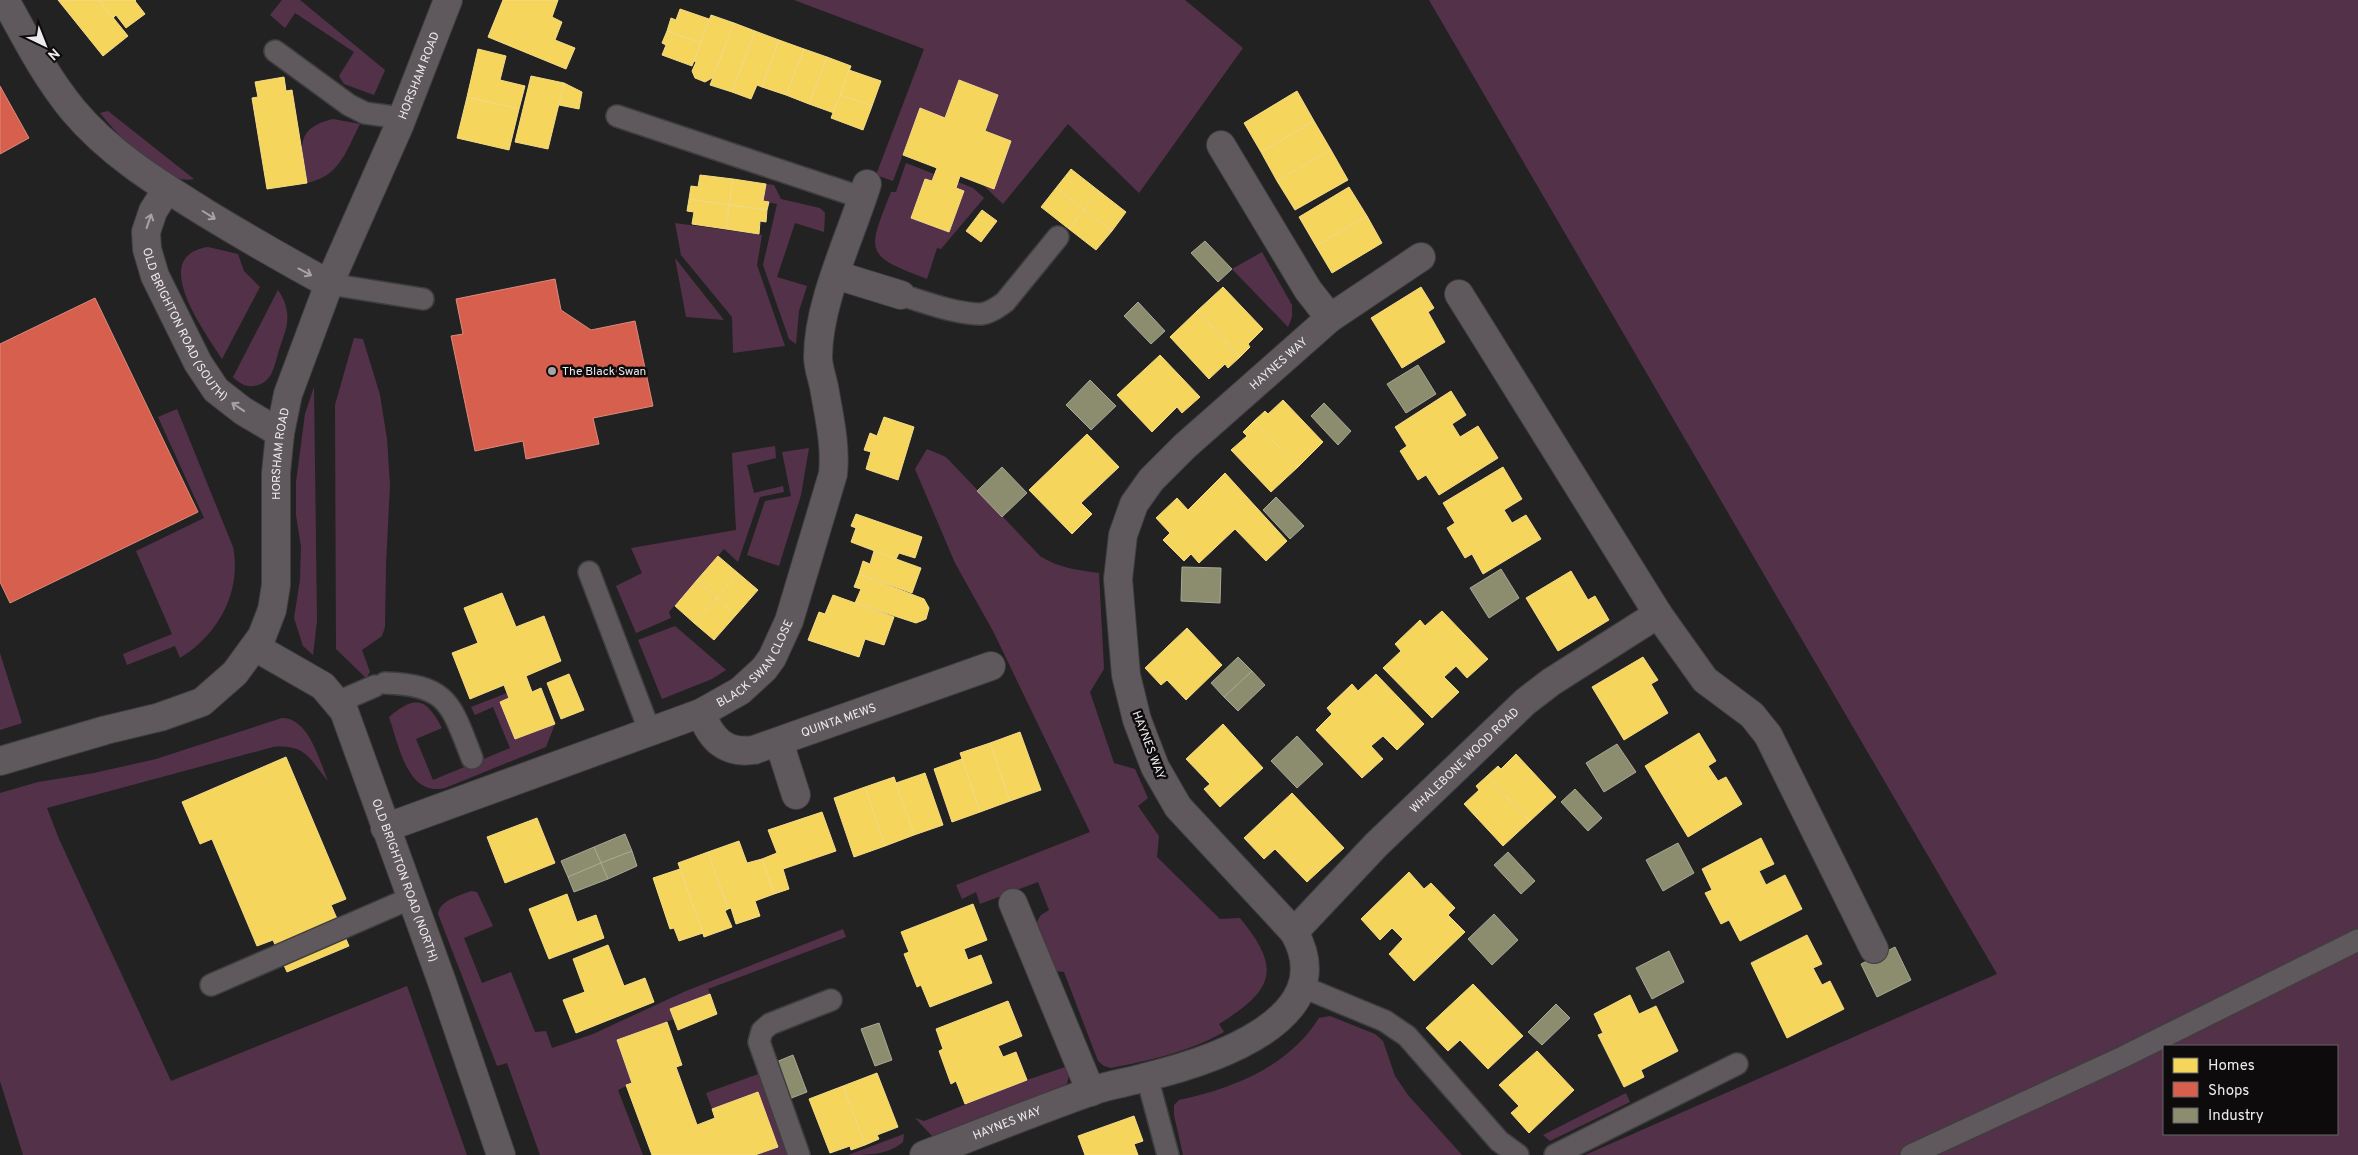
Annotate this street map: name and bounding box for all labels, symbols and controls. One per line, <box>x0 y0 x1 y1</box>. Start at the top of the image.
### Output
north arrow <box>20 20 70 70</box>
street label: HORSHAM ROAD <box>395 30 444 122</box>
text: N <box>43 44 62 63</box>
one-way arrow <box>201 210 215 220</box>
one-way arrow <box>145 214 154 229</box>
street label: OLD BRIGHTON ROAD (SOUTH) <box>138 246 231 405</box>
one-way arrow <box>298 267 312 277</box>
street label: HAYNES WAY <box>1247 334 1312 394</box>
place label: The Black Swan <box>562 364 646 380</box>
marker: The Black Swan <box>546 365 558 377</box>
one-way arrow <box>232 402 246 412</box>
street label: HORSHAM ROAD <box>269 406 294 500</box>
street label: BLACK SWAN CLOSE <box>714 617 798 712</box>
street label: QUINTA MEWS <box>799 700 879 742</box>
street label: WHALEBONE WOOD ROAD <box>1407 705 1523 817</box>
street label: HAYNES WAY <box>1128 709 1169 782</box>
street label: OLD BRIGHTON ROAD (NORTH) <box>367 797 441 964</box>
legend <box>2163 1045 2338 1135</box>
text: Homes <box>2208 1057 2255 1076</box>
text: Shops <box>2208 1082 2249 1101</box>
street label: HAYNES WAY <box>971 1103 1044 1144</box>
text: Industry <box>2208 1107 2264 1126</box>

